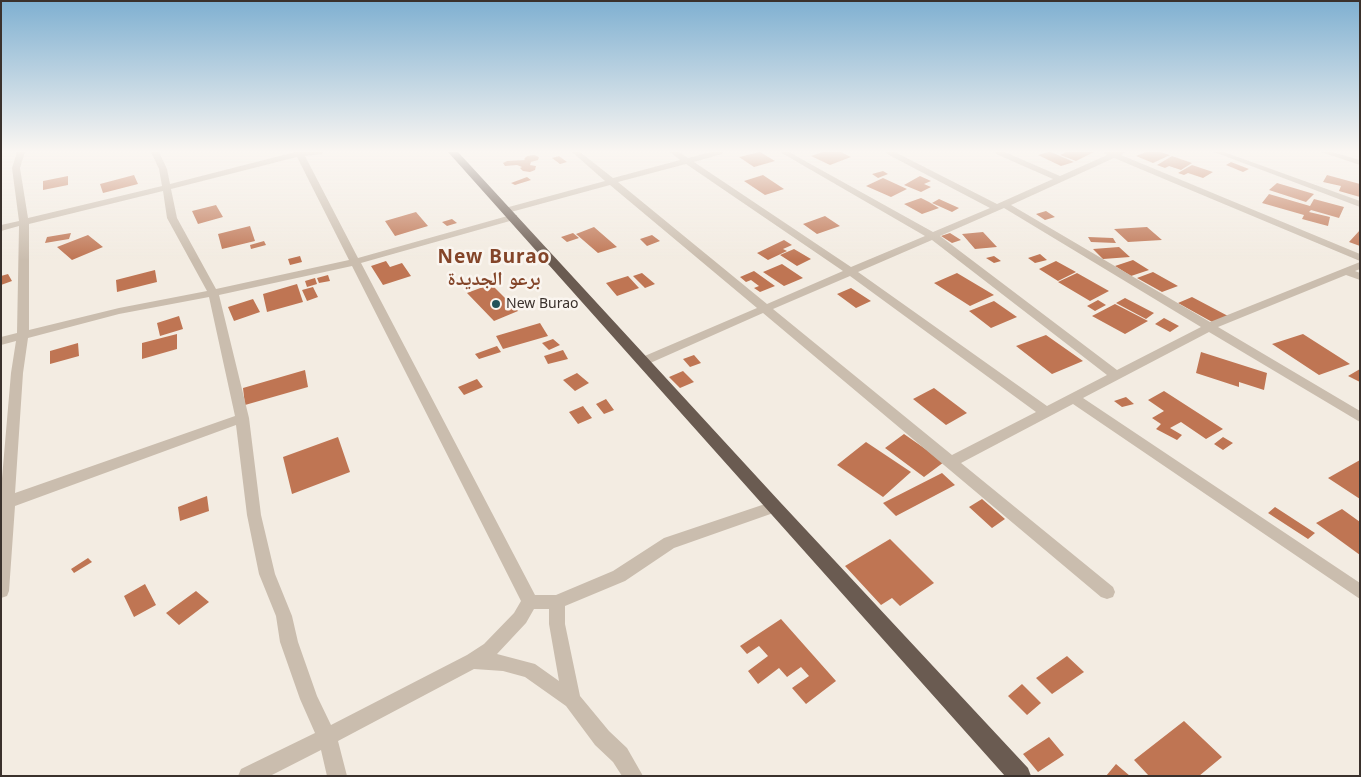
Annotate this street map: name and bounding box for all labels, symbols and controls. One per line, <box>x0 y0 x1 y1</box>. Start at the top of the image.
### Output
district label: New Burao برعو الجديدة <box>436 247 552 291</box>
place label: New Burao <box>506 296 578 312</box>
marker: New Burao <box>490 298 502 310</box>

